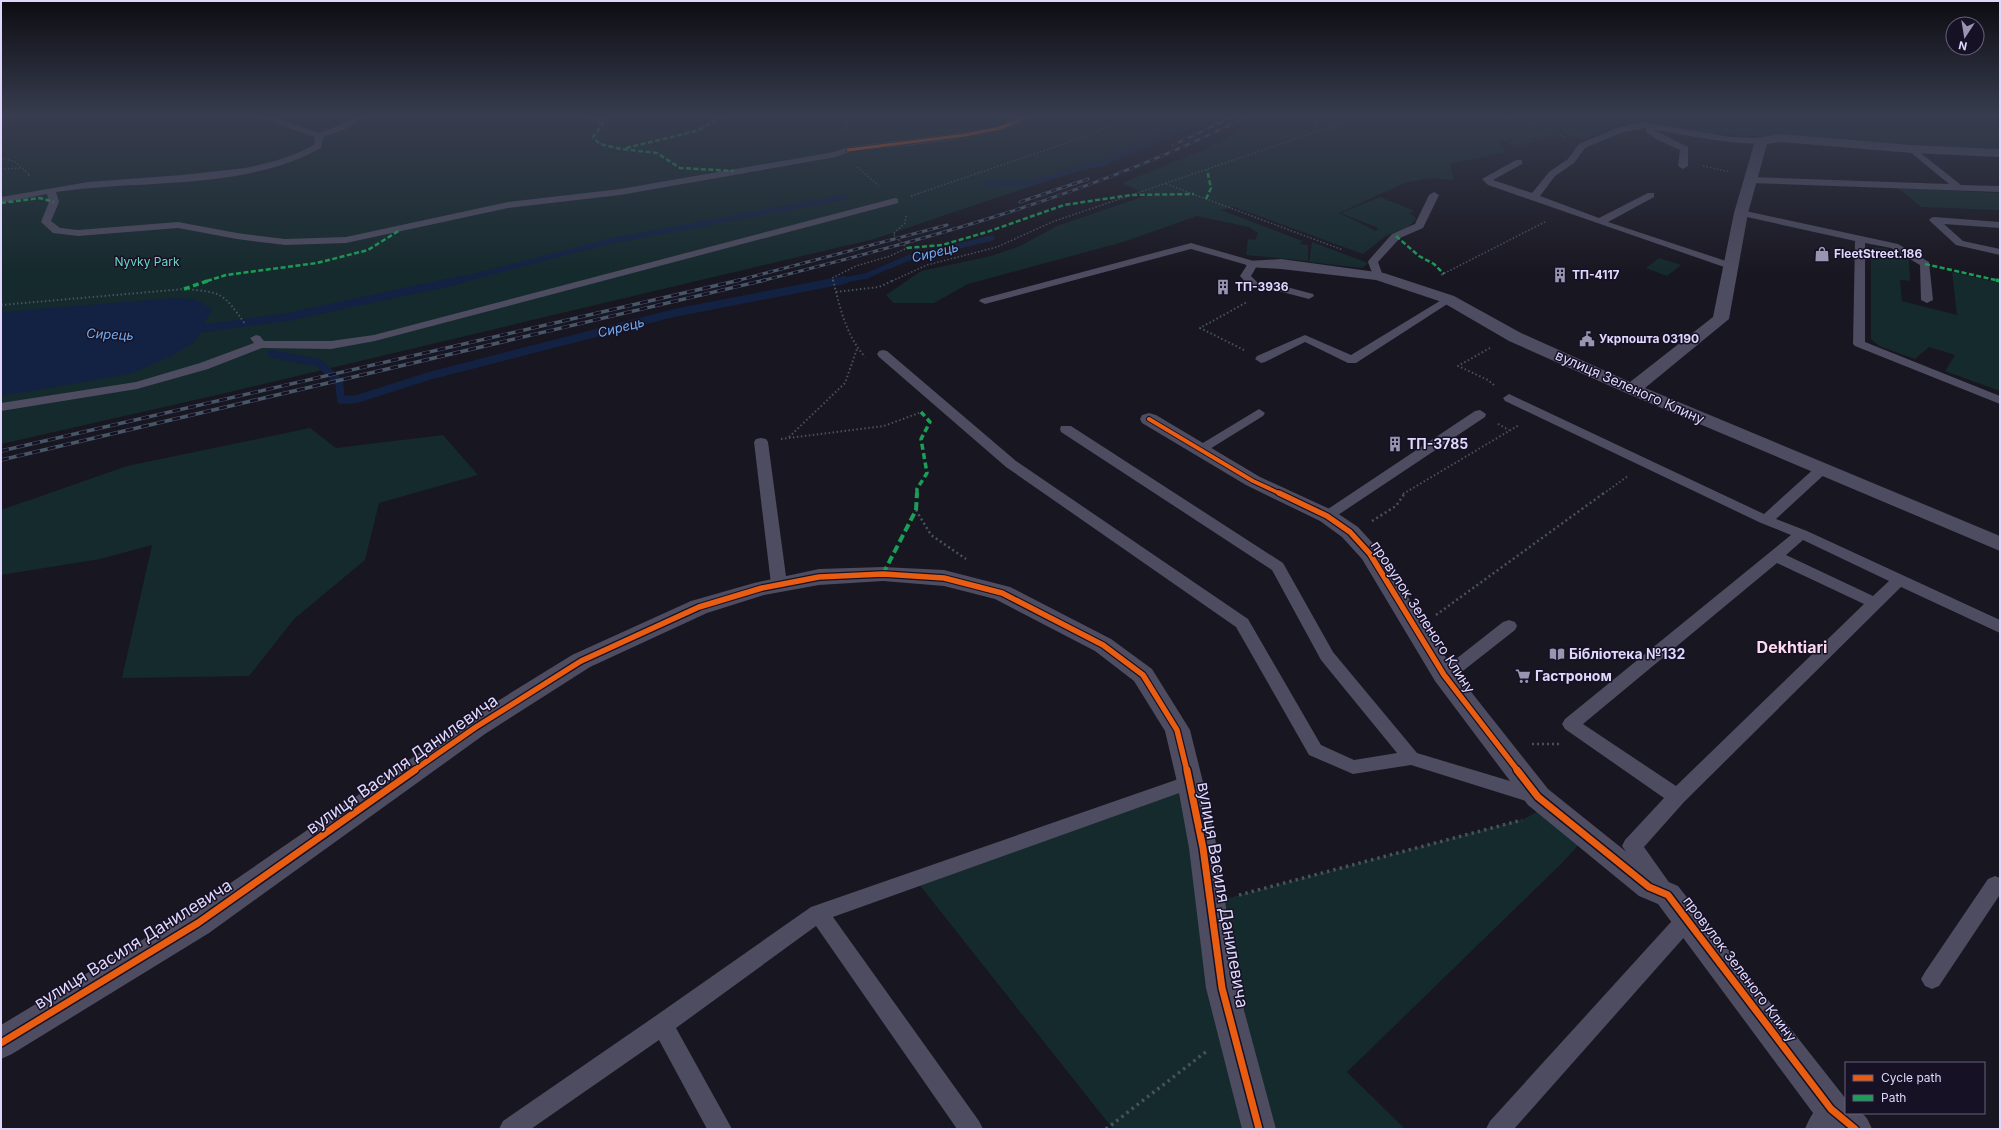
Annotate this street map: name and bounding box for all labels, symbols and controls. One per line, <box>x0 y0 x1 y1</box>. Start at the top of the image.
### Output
north arrow <box>1945 16 1985 56</box>
text: N <box>1957 38 1968 54</box>
water label: Сирець <box>910 238 960 266</box>
shop icon: FleetStreet.186 <box>1813 245 1831 263</box>
place label: FleetStreet.186 <box>1834 246 1922 261</box>
park label: Nyvky Park <box>114 254 180 269</box>
building icon: ТП-4117 <box>1551 266 1569 284</box>
place label: ТП-4117 <box>1572 267 1620 282</box>
building icon: ТП-3936 <box>1214 278 1232 296</box>
place label: ТП-3936 <box>1235 279 1289 294</box>
water label: Сирець <box>596 313 646 341</box>
water label: Сирець <box>86 325 134 343</box>
public building icon: Укрпошта 03190 <box>1578 330 1596 348</box>
place label: Укрпошта 03190 <box>1599 331 1699 346</box>
street label: вулиця Зеленого Клину <box>1553 346 1707 427</box>
building icon: ТП-3785 <box>1386 435 1404 453</box>
place label: ТП-3785 <box>1407 435 1468 452</box>
street label: провулок Зеленого Клину <box>1368 537 1479 696</box>
district label: Dekhtiari <box>1757 637 1827 657</box>
library icon: Бібліотека №132 <box>1548 645 1566 663</box>
place label: Бібліотека №132 <box>1569 645 1685 662</box>
supermarket icon: Гастроном <box>1514 667 1532 685</box>
place label: Гастроном <box>1535 667 1612 684</box>
street label: вулиця Василя Данилевича <box>302 690 502 838</box>
street label: вулиця Василя Данилевича <box>1193 780 1253 1010</box>
street label: вулиця Василя Данилевича <box>30 875 236 1013</box>
street label: провулок Зеленого Клину <box>1680 892 1801 1045</box>
legend <box>1845 1062 1985 1114</box>
text: Cycle path <box>1881 1070 1942 1085</box>
text: Path <box>1881 1090 1906 1105</box>

